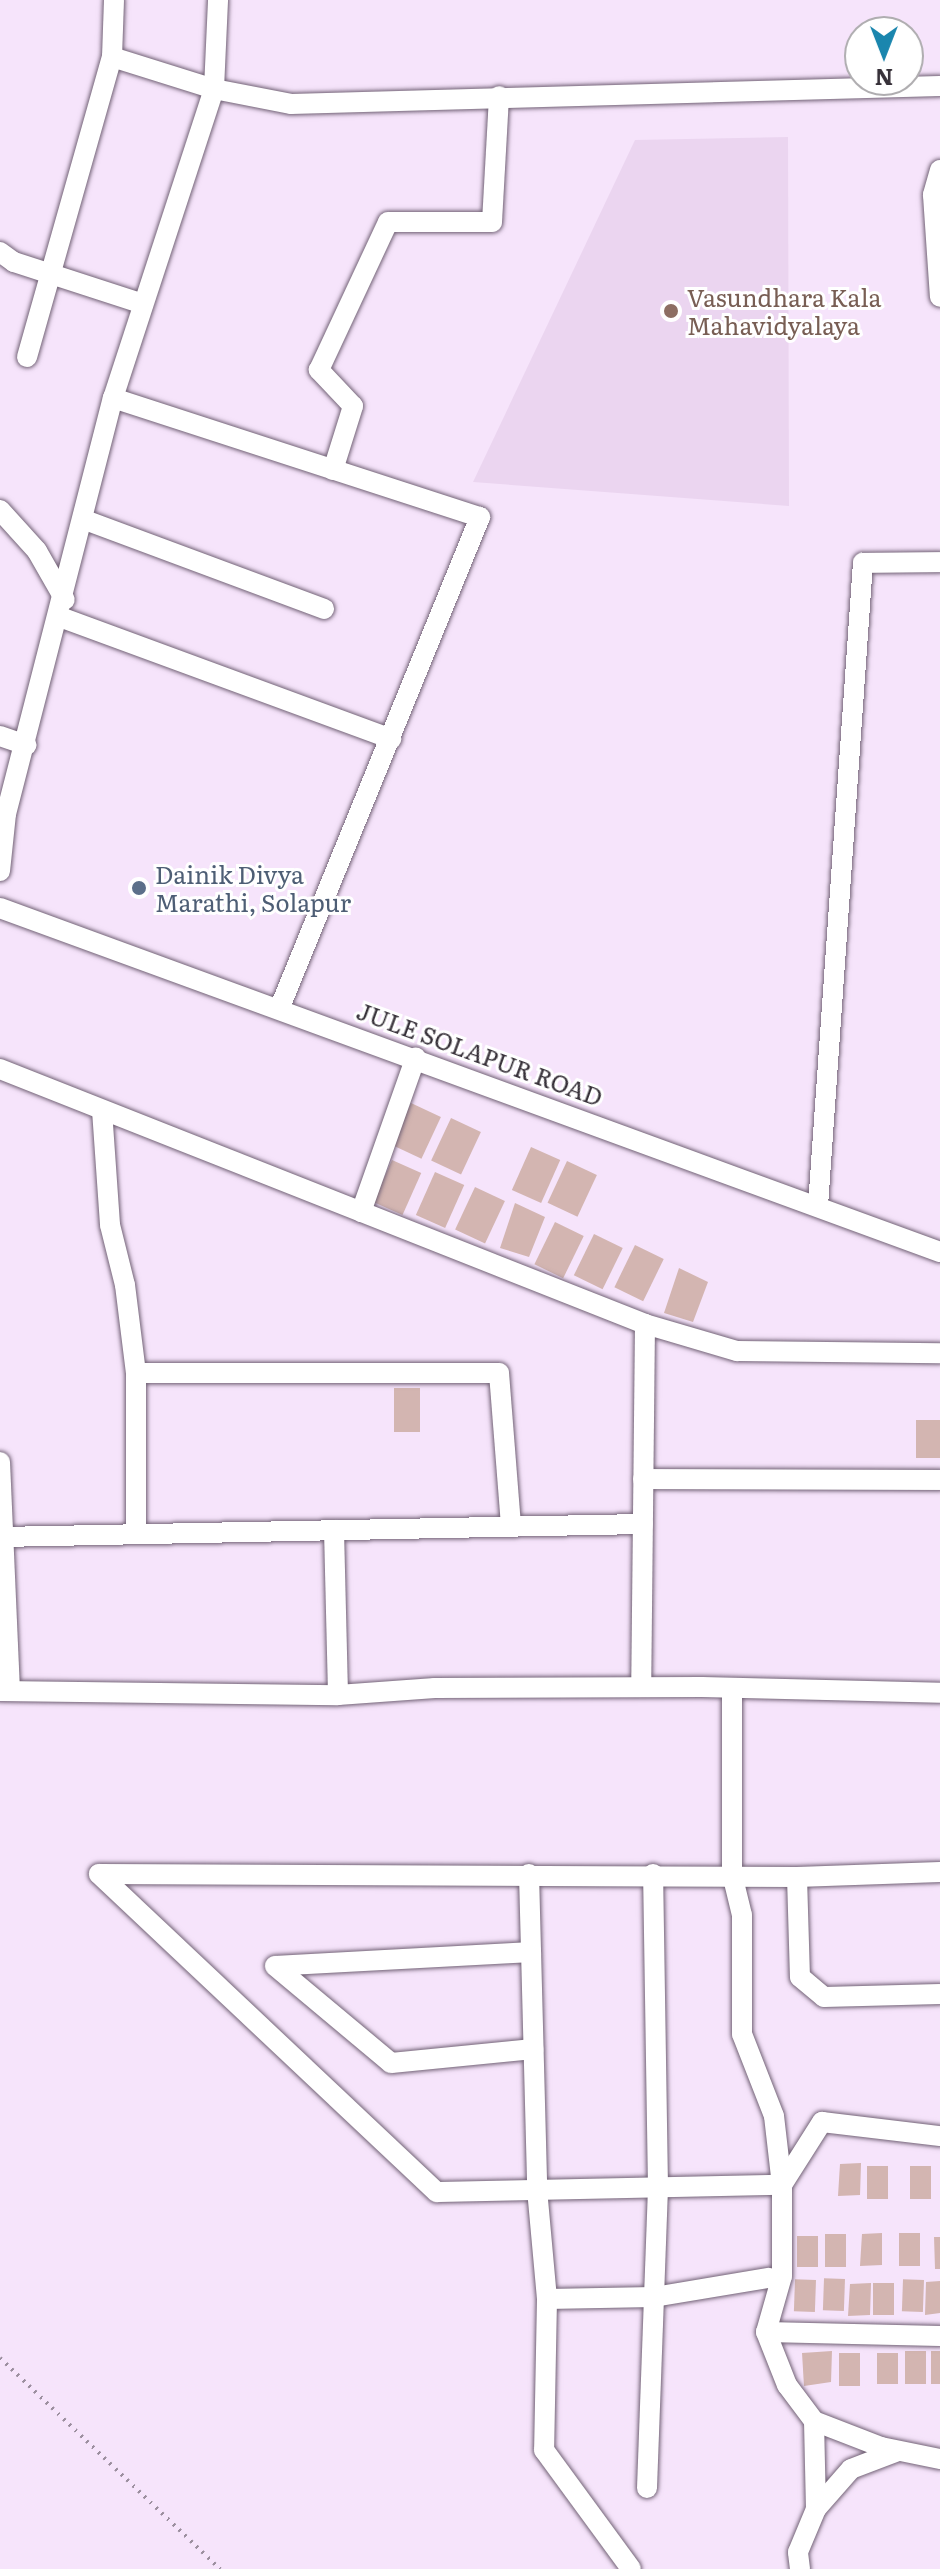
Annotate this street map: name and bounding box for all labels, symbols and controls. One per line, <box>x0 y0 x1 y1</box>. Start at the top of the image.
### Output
north arrow <box>844 16 924 96</box>
text: N <box>875 62 893 95</box>
place label: Vasundhara Kala Mahavidyalaya <box>687 283 881 339</box>
marker: Vasundhara Kala Mahavidyalaya <box>662 302 680 320</box>
place label: Dainik Divya Marathi, Solapur <box>155 860 351 916</box>
marker: Dainik Divya Marathi, Solapur <box>130 879 148 897</box>
street label: JULE SOLAPUR ROAD <box>353 995 607 1111</box>

